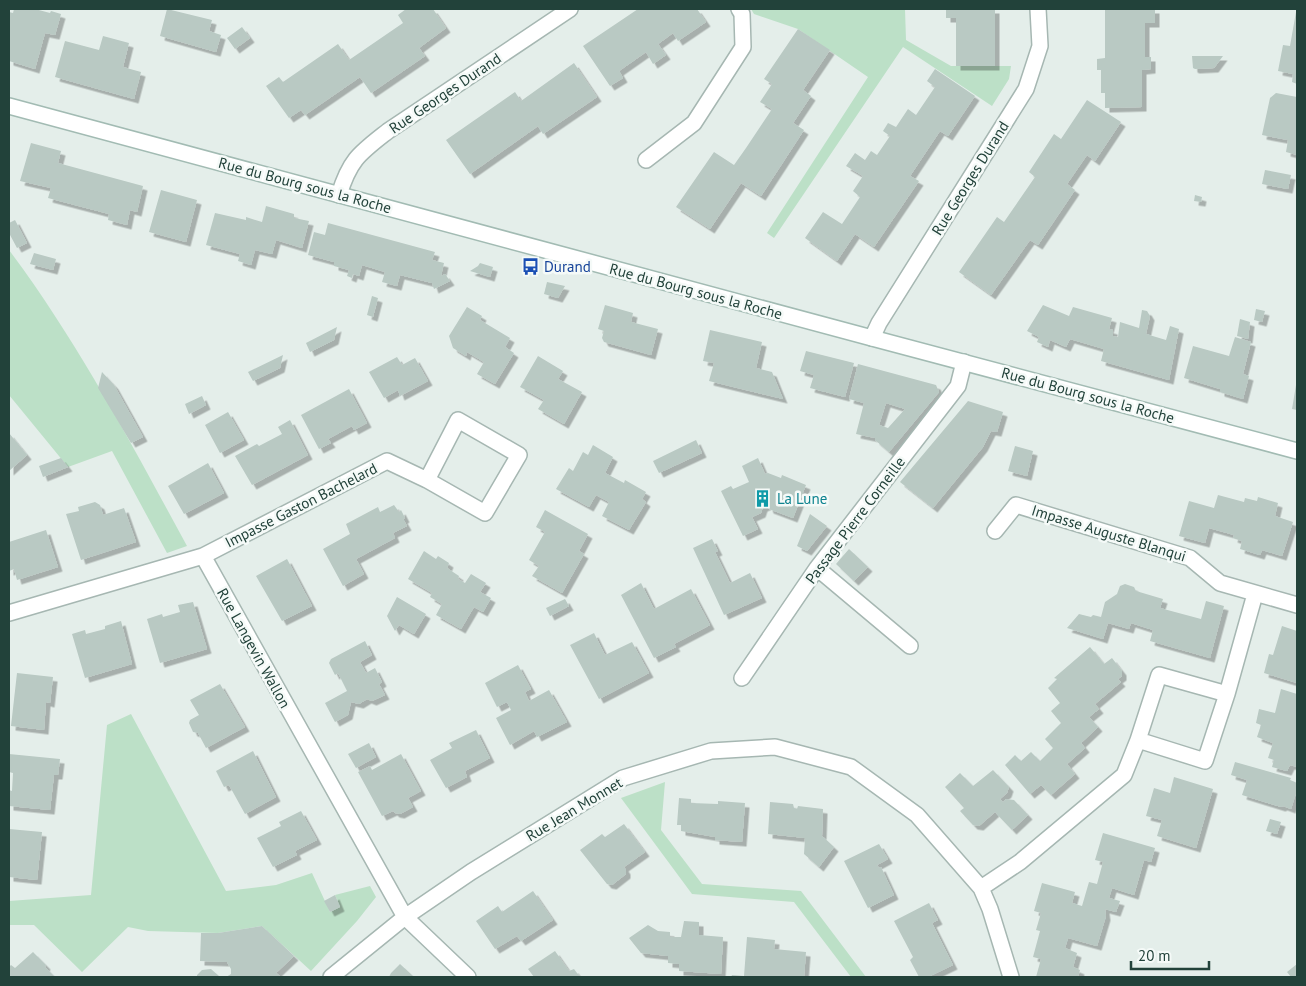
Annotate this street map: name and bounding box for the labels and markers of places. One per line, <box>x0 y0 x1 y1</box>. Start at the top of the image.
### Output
bus stop icon: Durand <box>520 256 540 276</box>
place label: Durand <box>544 257 591 276</box>
building icon: La Lune <box>753 488 773 508</box>
place label: La Lune <box>777 489 827 508</box>

